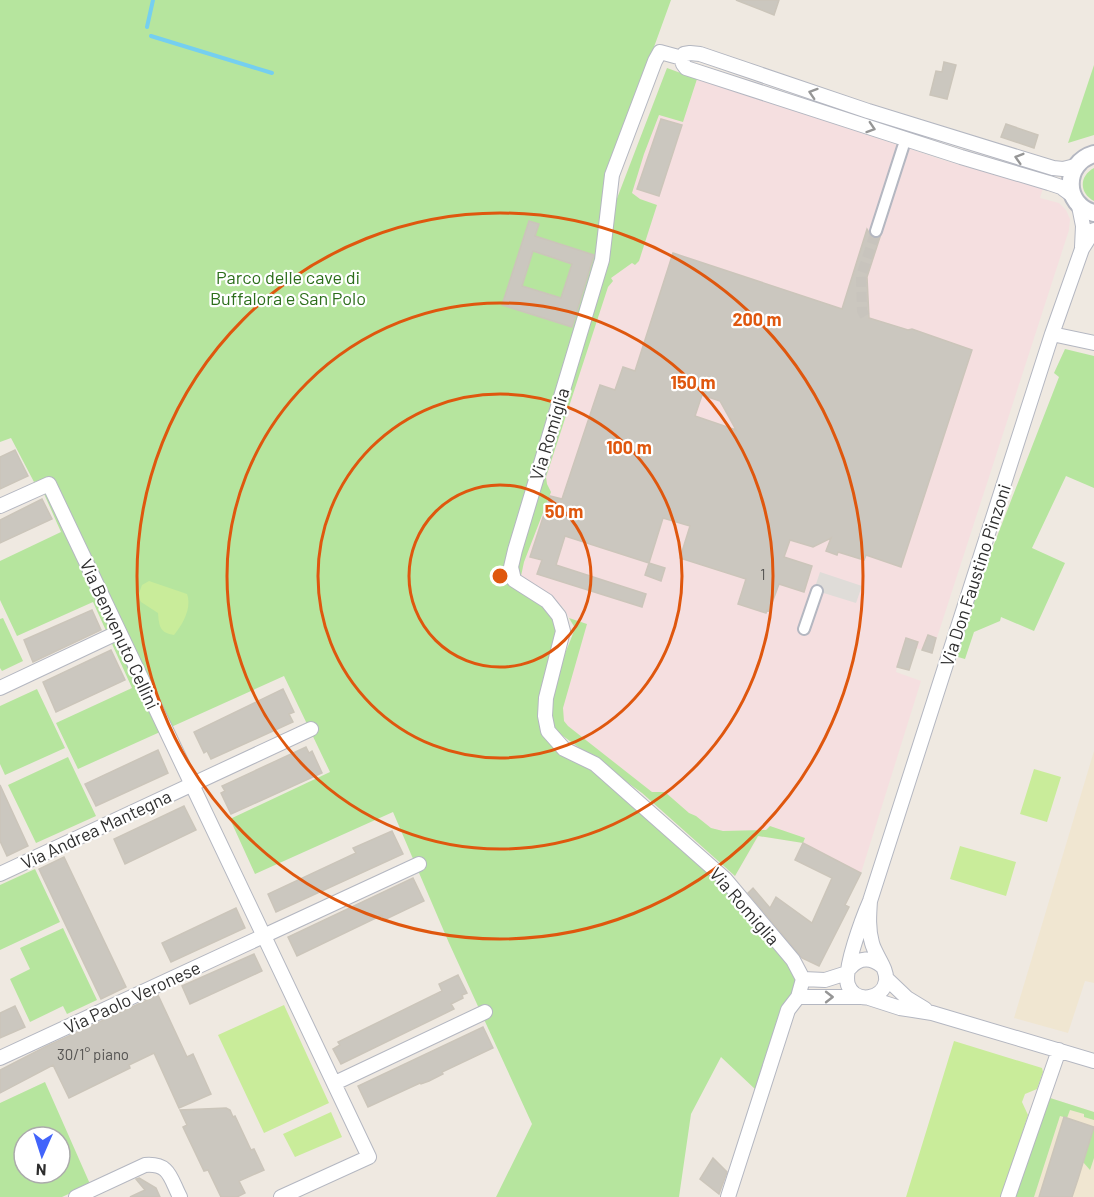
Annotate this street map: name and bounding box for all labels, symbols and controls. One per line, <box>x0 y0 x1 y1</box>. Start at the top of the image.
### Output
one-way arrow <box>808 87 819 100</box>
one-way arrow <box>865 121 876 133</box>
one-way arrow <box>1014 153 1025 165</box>
park label: Parco delle cave di Buffalora e San Polo <box>210 266 366 309</box>
text: 200 m <box>732 308 782 330</box>
text: 150 m <box>671 371 715 393</box>
street label: Via Romiglia <box>524 385 574 483</box>
text: 100 m <box>606 436 652 458</box>
street label: Via Don Faustino Pinzoni <box>935 481 1015 669</box>
text: 50 m <box>545 500 583 522</box>
street label: Via Benvenuto Cellini <box>76 556 164 712</box>
house number: 1 <box>760 565 766 583</box>
centre of rings <box>490 566 510 586</box>
street label: Via Andrea Mantegna <box>17 785 175 873</box>
street label: Via Romiglia <box>705 863 785 949</box>
street label: Via Paolo Veronese <box>60 956 204 1038</box>
one-way arrow <box>824 991 833 1003</box>
house number: 30/1° piano <box>57 1045 129 1063</box>
north arrow <box>12 1125 72 1185</box>
text: N <box>35 1161 47 1180</box>

